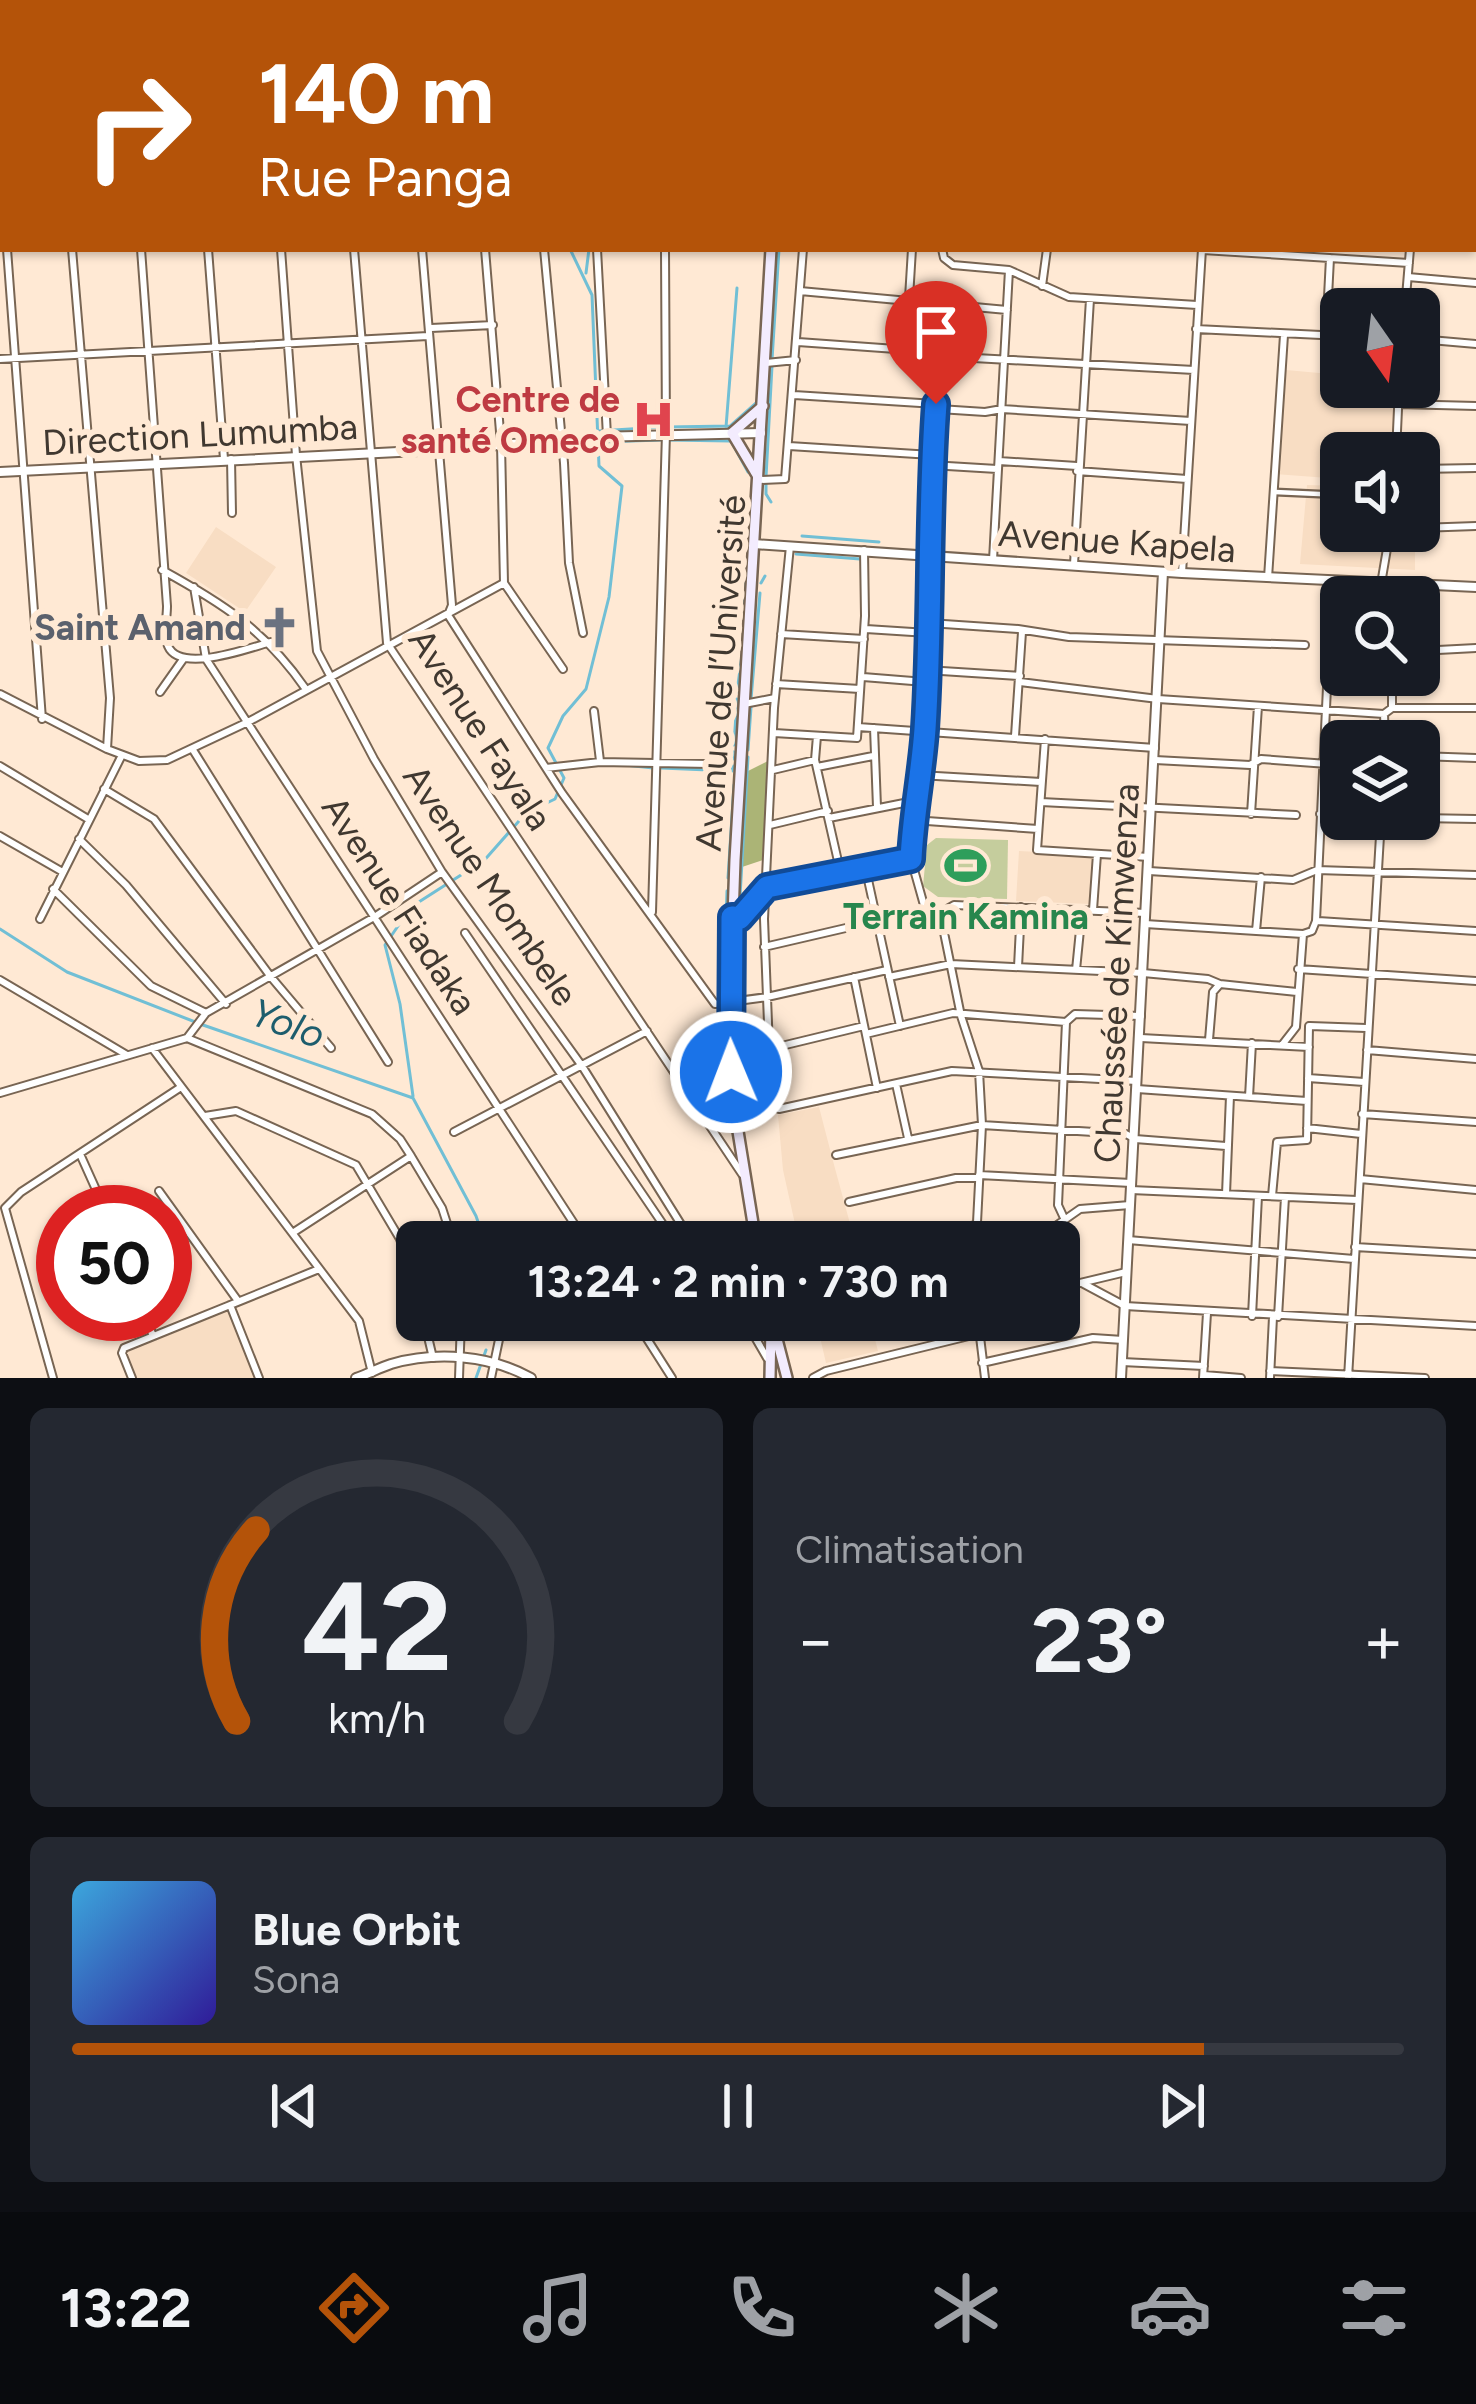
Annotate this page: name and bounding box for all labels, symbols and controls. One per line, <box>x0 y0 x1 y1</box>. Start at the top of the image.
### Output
text: 140 m <box>258 43 494 144</box>
icon: right <box>60 48 216 204</box>
text: Rue Panga <box>258 145 512 210</box>
pin <box>885 281 987 404</box>
north arrow <box>1320 288 1440 408</box>
map controls <box>1320 288 1440 840</box>
icon: arrive <box>903 299 969 365</box>
place label: Centre de santé Omeco <box>401 378 620 462</box>
hospital icon: Centre de santé Omeco <box>631 397 677 443</box>
street label: Direction Lumumba <box>41 405 359 464</box>
button: sound <box>1320 432 1440 552</box>
street label: Avenue de l’Université <box>687 493 754 853</box>
street label: Avenue Kapela <box>997 512 1237 571</box>
button: search <box>1320 576 1440 696</box>
church icon: Saint Amand <box>257 604 303 650</box>
place label: Saint Amand <box>34 606 246 649</box>
street label: Avenue Fayala <box>400 621 562 838</box>
button: layers <box>1320 720 1440 840</box>
street label: Avenue Mombele <box>394 757 587 1014</box>
street label: Chaussée de Kimwenza <box>1085 782 1148 1164</box>
street label: Avenue Fiadaka <box>313 788 486 1023</box>
sports icon: Terrain Kamina <box>943 843 989 889</box>
place label: Terrain Kamina <box>843 895 1089 938</box>
water label: Yolo <box>244 989 331 1058</box>
position arrow <box>668 1009 794 1135</box>
speed limit sign: 50 <box>36 1185 192 1341</box>
text: 13:24 · 2 min · 730 m <box>528 1254 948 1308</box>
text: Climatisation <box>795 1526 1024 1573</box>
text: 42 <box>301 1551 452 1701</box>
text: 23° <box>1031 1586 1168 1695</box>
text: − <box>795 1600 836 1680</box>
text: + <box>1363 1600 1404 1680</box>
text: km/h <box>328 1691 425 1743</box>
text: Blue Orbit <box>252 1902 461 1956</box>
text: Sona <box>252 1956 340 2003</box>
icon: previous <box>261 2073 327 2139</box>
icon: pause <box>705 2073 771 2139</box>
icon: next <box>1149 2073 1215 2139</box>
icon: directions <box>312 2266 396 2350</box>
icon: music <box>516 2266 600 2350</box>
icon: phone <box>720 2266 804 2350</box>
icon: climate <box>924 2266 1008 2350</box>
icon: car <box>1128 2266 1212 2350</box>
icon: filters <box>1332 2266 1416 2350</box>
text: 13:22 <box>60 2276 192 2341</box>

